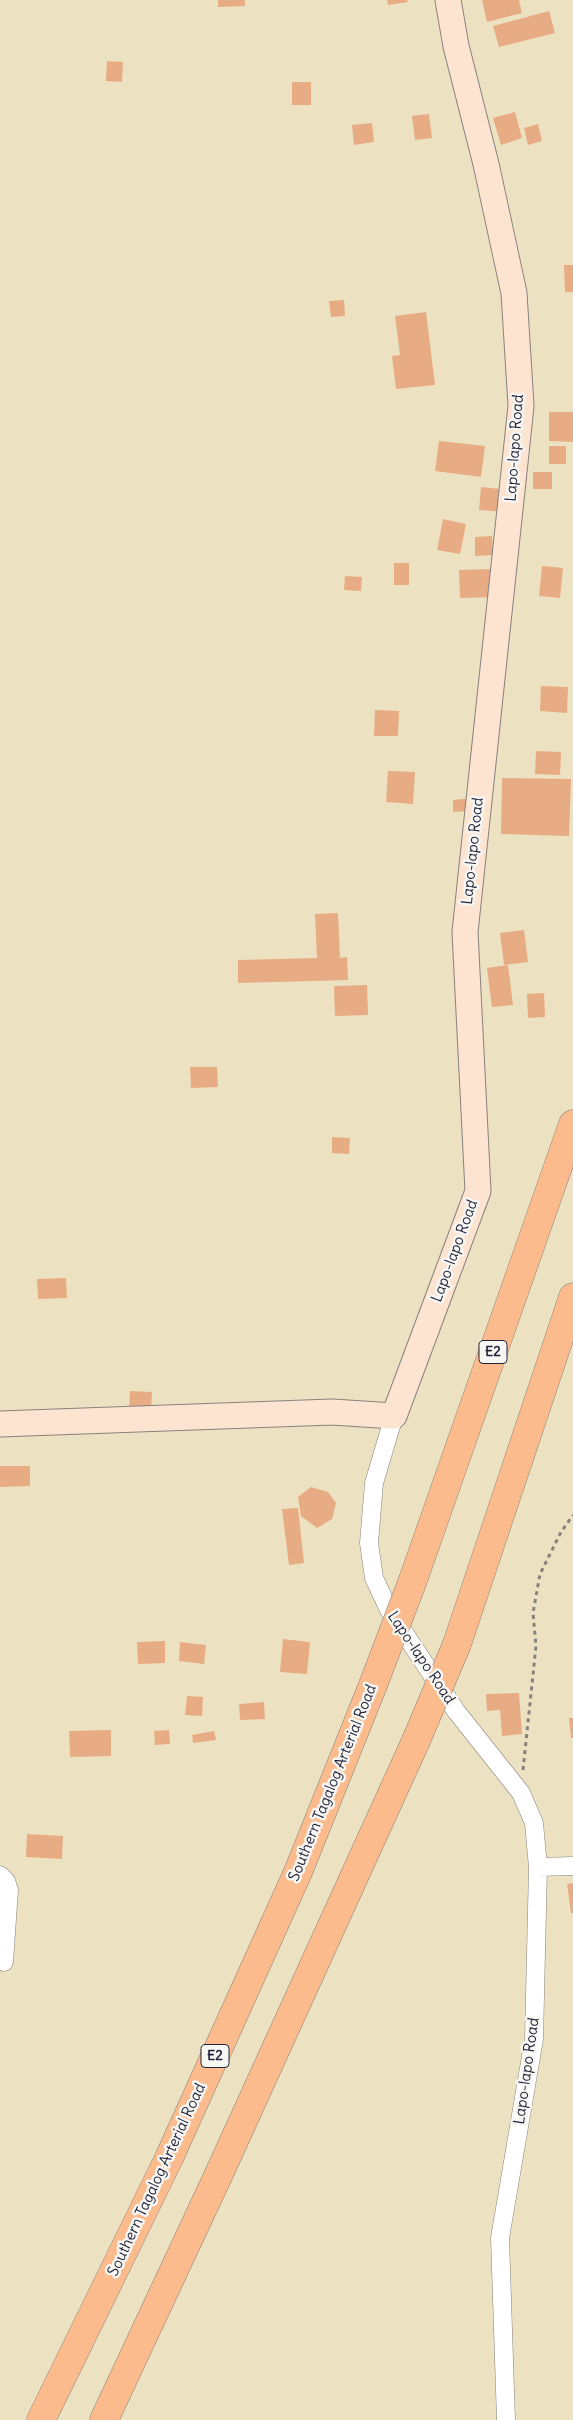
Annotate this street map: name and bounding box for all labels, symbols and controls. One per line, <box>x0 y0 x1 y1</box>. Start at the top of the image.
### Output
street label: Lapo-lapo Road <box>502 394 528 502</box>
street label: Lapo-lapo Road <box>458 797 488 905</box>
street label: Lapo-lapo Road <box>428 1197 482 1305</box>
road number: E2 <box>479 1340 507 1364</box>
street label: Lapo-lapo Road <box>383 1608 459 1708</box>
street label: Southern Tagalog Arterial Road <box>285 1682 381 1884</box>
street label: Lapo-lapo Road <box>511 2016 543 2126</box>
road number: E2 <box>201 2044 229 2068</box>
street label: Southern Tagalog Arterial Road <box>104 2081 210 2279</box>

